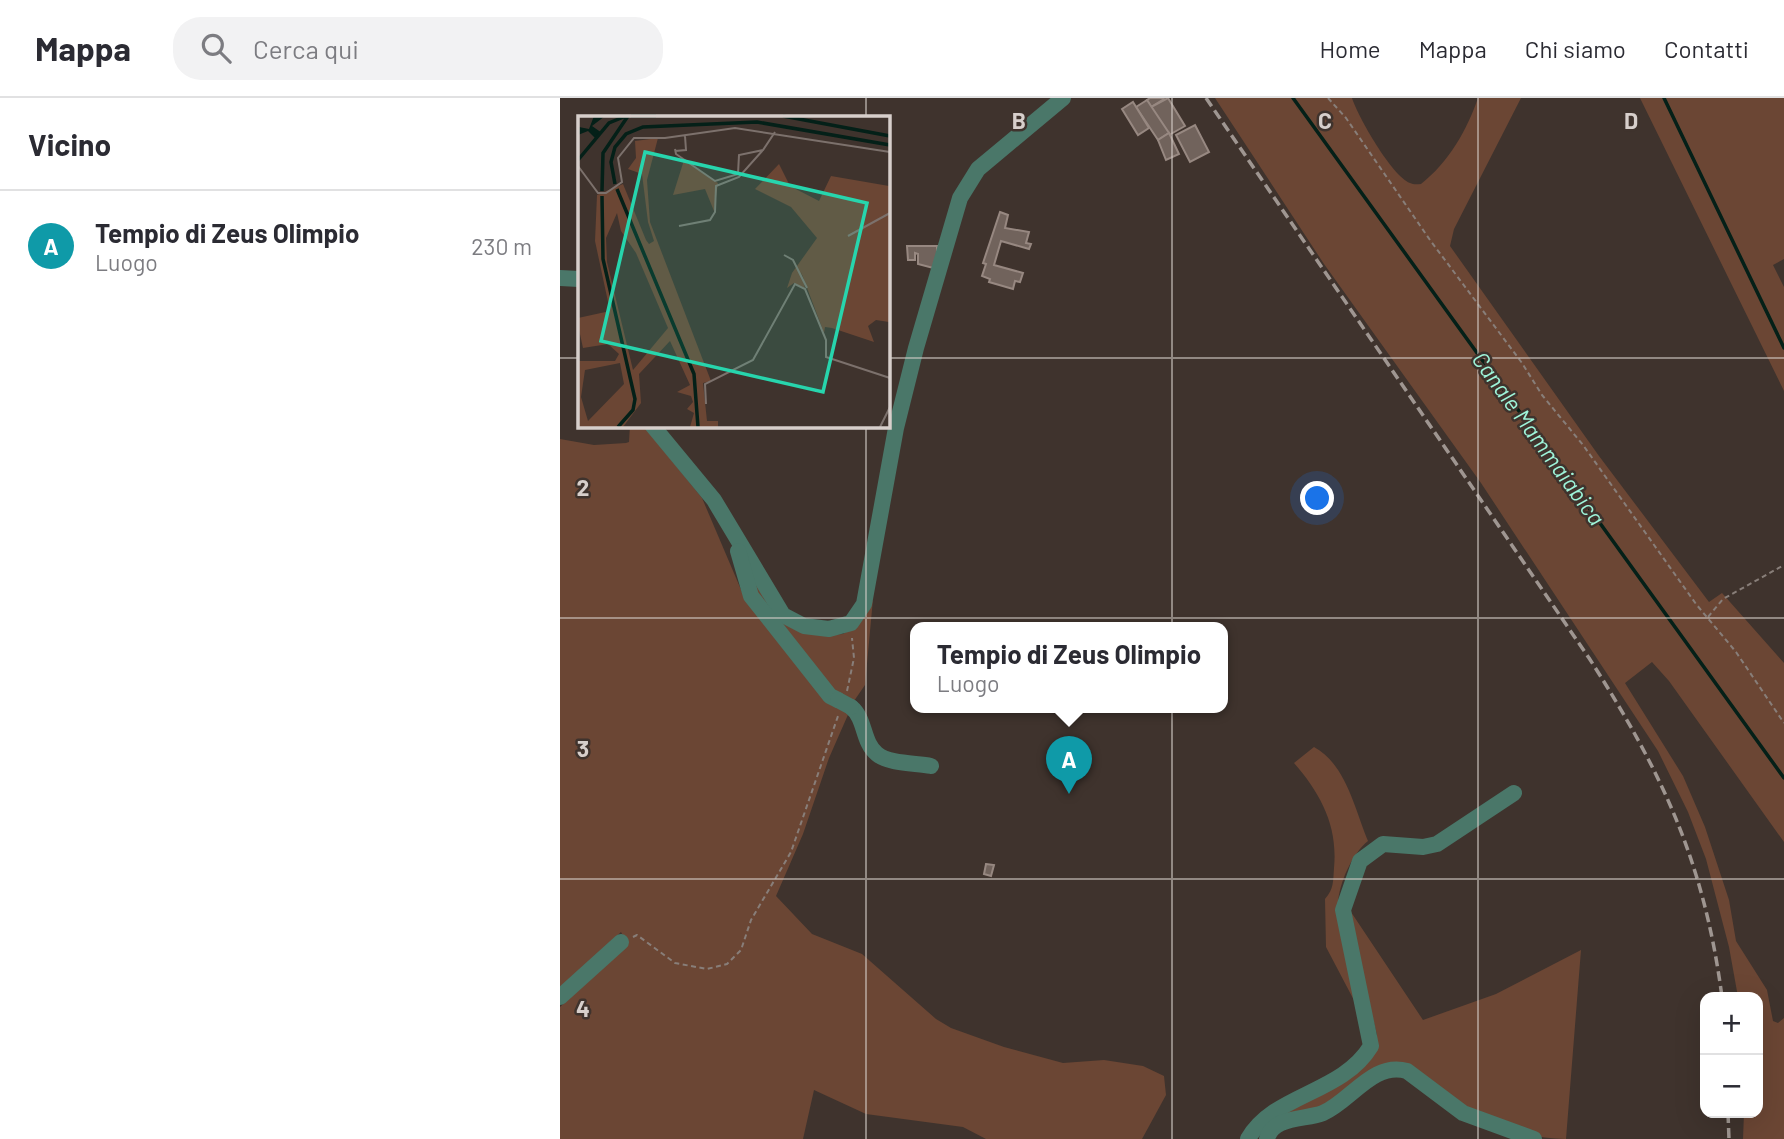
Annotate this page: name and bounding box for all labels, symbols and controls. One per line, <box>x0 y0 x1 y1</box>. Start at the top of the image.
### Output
search box <box>173 17 663 80</box>
text: Mappa <box>35 28 131 68</box>
icon: search <box>197 29 235 67</box>
text: Cerca qui <box>253 33 359 64</box>
text: Home <box>1319 34 1381 63</box>
text: Mappa <box>1419 34 1487 63</box>
text: Chi siamo <box>1525 34 1626 63</box>
text: Contatti <box>1664 34 1749 63</box>
text: B <box>1012 106 1026 134</box>
text: C <box>1318 106 1332 134</box>
text: D <box>1624 106 1638 134</box>
inset map <box>578 116 889 427</box>
text: Vicino <box>28 126 111 162</box>
text: Tempio di Zeus Olimpio <box>95 217 359 248</box>
text: A <box>43 232 59 260</box>
text: 230 m <box>471 232 532 260</box>
text: Luogo <box>95 248 158 276</box>
water label: Canale Mammaiabica <box>1467 346 1611 530</box>
text: 2 <box>577 473 589 501</box>
your location <box>1300 481 1334 515</box>
popup <box>910 622 1228 713</box>
text: Tempio di Zeus Olimpio <box>937 638 1201 669</box>
text: Luogo <box>937 669 1000 697</box>
text: 3 <box>577 734 589 762</box>
pin: A <box>1046 736 1092 794</box>
map controls <box>1700 992 1763 1118</box>
button: + <box>1700 992 1763 1055</box>
text: 4 <box>576 994 590 1022</box>
button: − <box>1700 1055 1763 1118</box>

